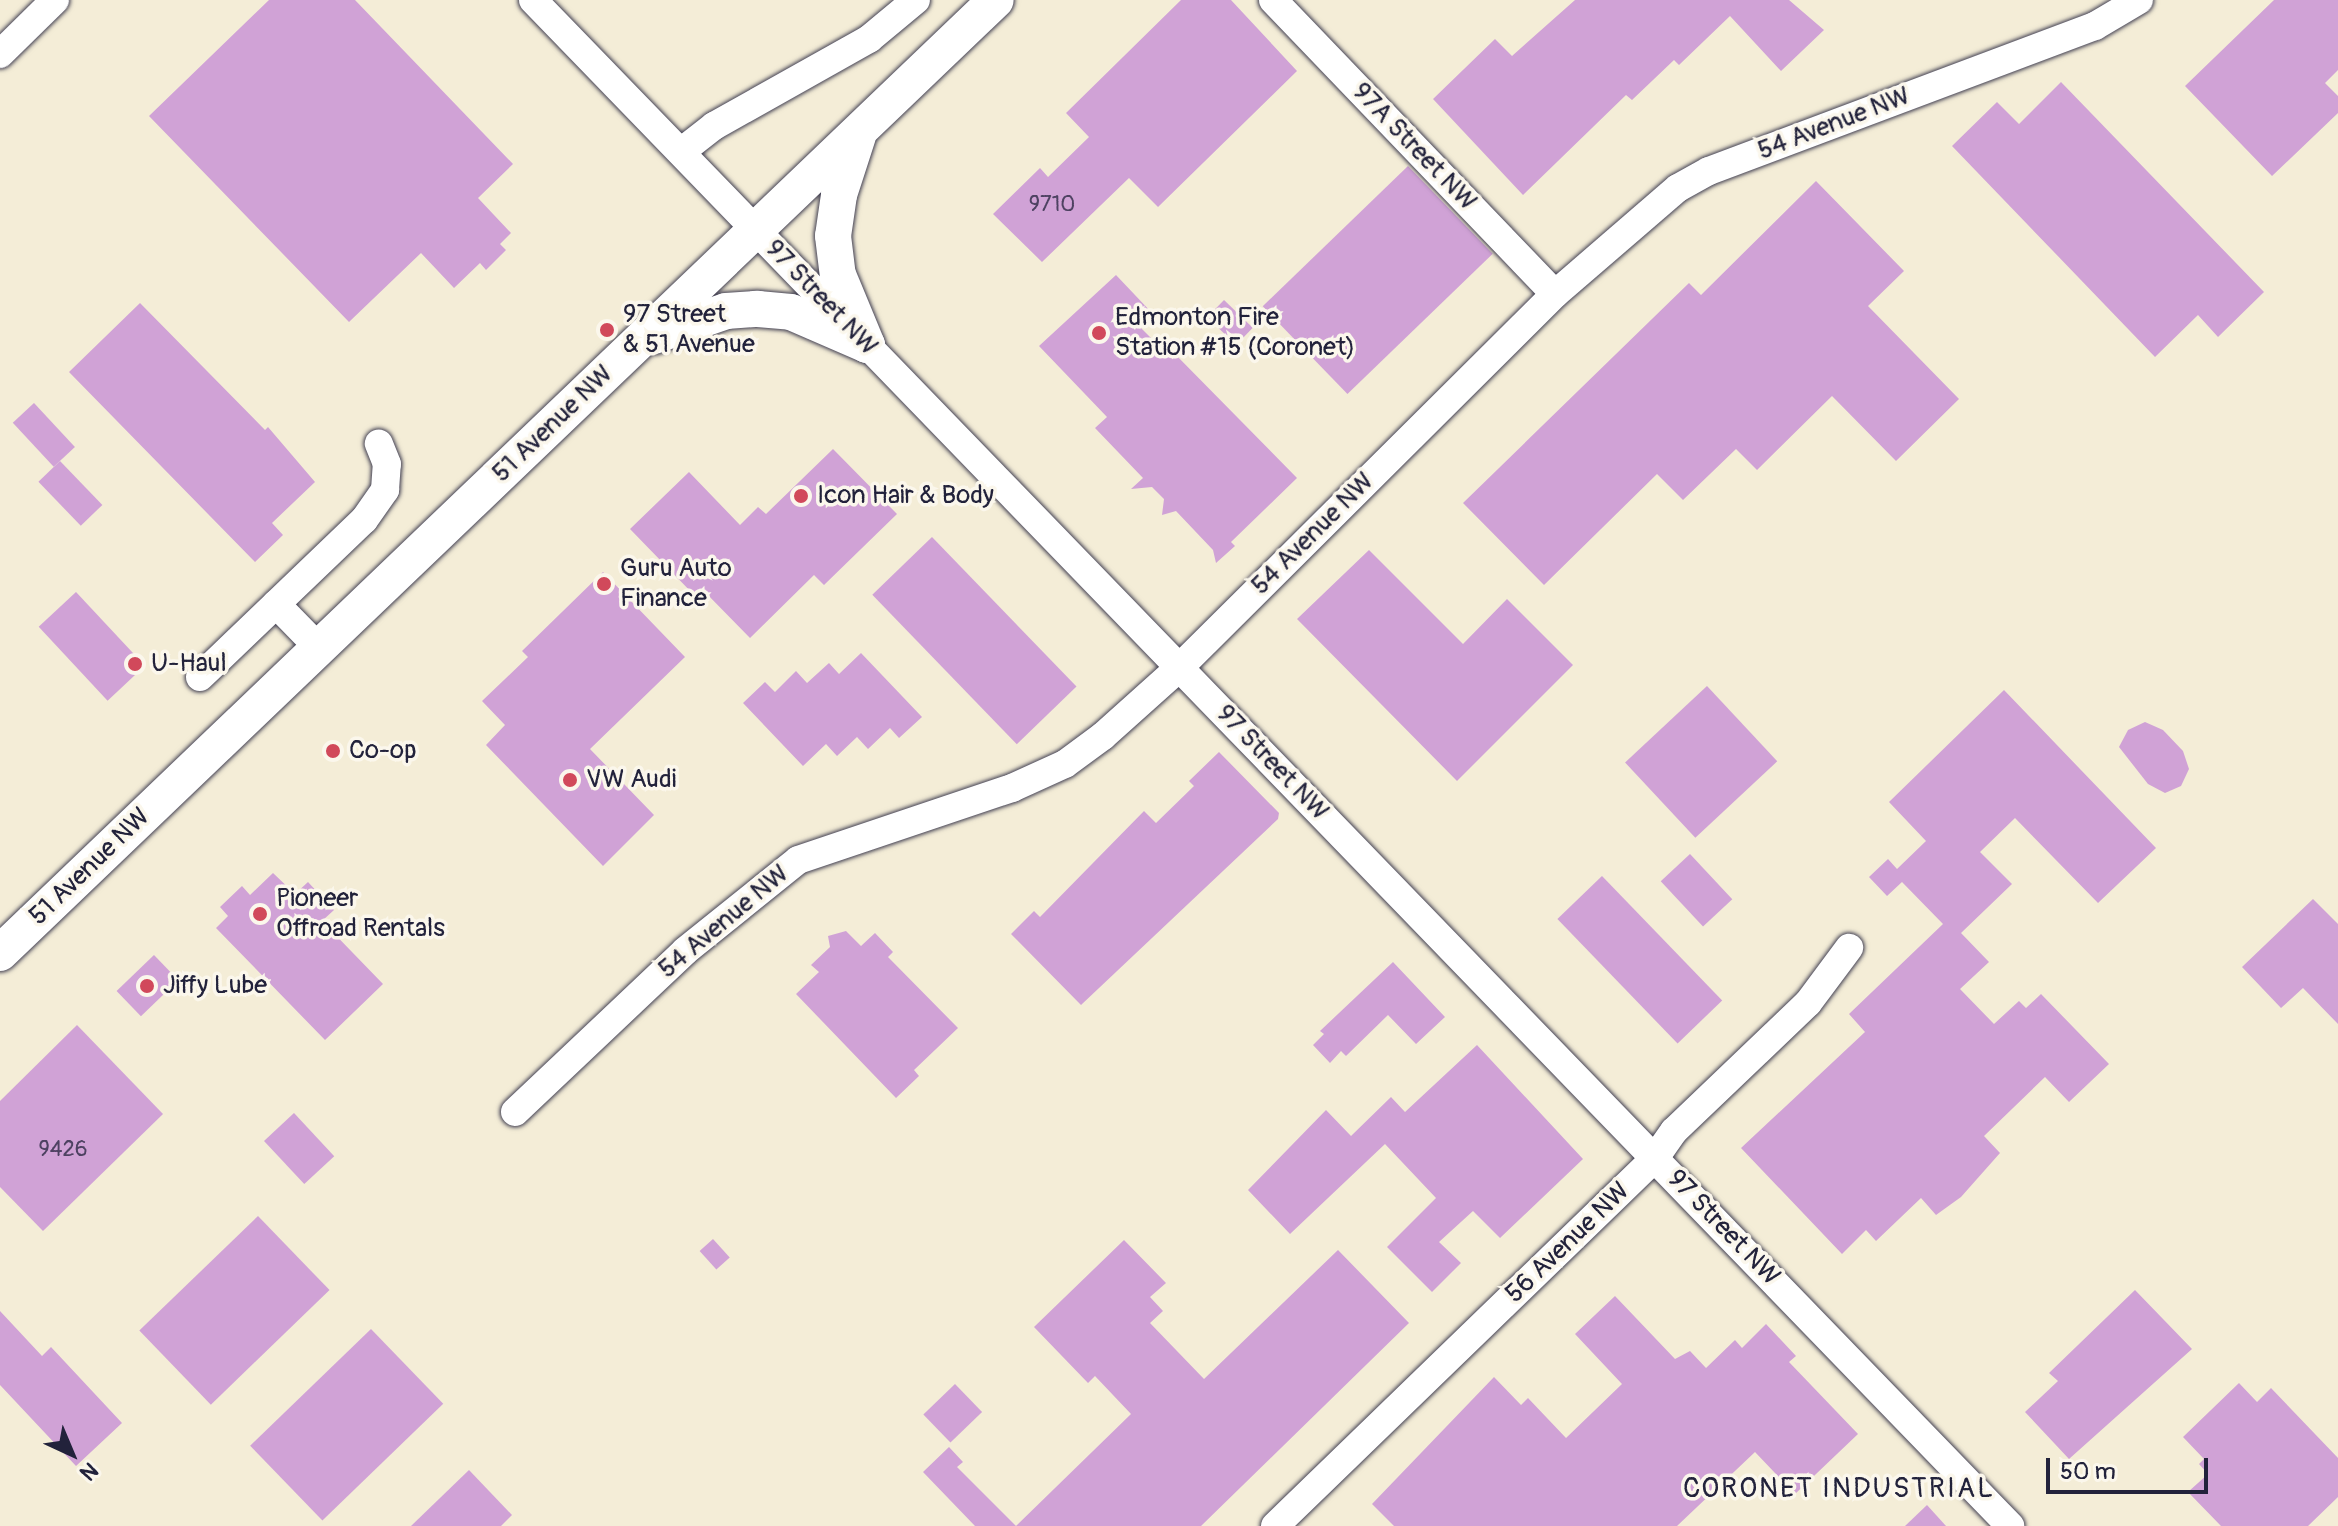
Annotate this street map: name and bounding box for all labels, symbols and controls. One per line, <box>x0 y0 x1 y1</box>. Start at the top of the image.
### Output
street label: 97A Street NW <box>1345 77 1483 217</box>
street label: 54 Avenue NW <box>1754 81 1914 167</box>
house number: 9710 <box>1029 192 1075 218</box>
street label: 97 Street NW <box>758 234 884 362</box>
place label: 97 Street & 51 Avenue <box>623 299 755 360</box>
place label: Edmonton Fire Station #15 (Coronet) <box>1115 302 1355 364</box>
marker: 97 Street & 51 Avenue <box>598 321 616 339</box>
marker: Edmonton Fire Station #15 (Coronet) <box>1090 324 1108 342</box>
street label: 51 Avenue NW <box>486 359 620 489</box>
street label: 54 Avenue NW <box>1245 466 1381 602</box>
place label: Icon Hair & Body <box>817 480 994 512</box>
marker: Icon Hair & Body <box>792 487 810 505</box>
place label: Guru Auto Finance <box>620 553 732 614</box>
marker: Guru Auto Finance <box>595 575 613 593</box>
place label: U-Haul <box>151 648 227 680</box>
marker: U-Haul <box>126 655 144 673</box>
street label: 97 Street NW <box>1209 699 1335 827</box>
place label: Co-op <box>349 735 417 767</box>
marker: Co-op <box>324 742 342 760</box>
place label: VW Audi <box>586 764 676 796</box>
marker: VW Audi <box>561 771 579 789</box>
street label: 51 Avenue NW <box>23 802 157 932</box>
street label: 54 Avenue NW <box>653 859 795 985</box>
place label: Pioneer Offroad Rentals <box>276 883 445 944</box>
marker: Pioneer Offroad Rentals <box>251 905 269 923</box>
place label: Jiffy Lube <box>163 970 267 1002</box>
marker: Jiffy Lube <box>138 977 156 995</box>
house number: 9426 <box>38 1137 88 1163</box>
street label: 97 Street NW <box>1660 1164 1786 1292</box>
street label: 56 Avenue NW <box>1500 1176 1636 1310</box>
north arrow <box>32 1414 112 1494</box>
scale bar <box>2050 1442 2212 1492</box>
text: N <box>74 1456 104 1487</box>
text: 50 m <box>2060 1457 2116 1486</box>
district label: CORONET INDUSTRIAL <box>1683 1472 1995 1506</box>

